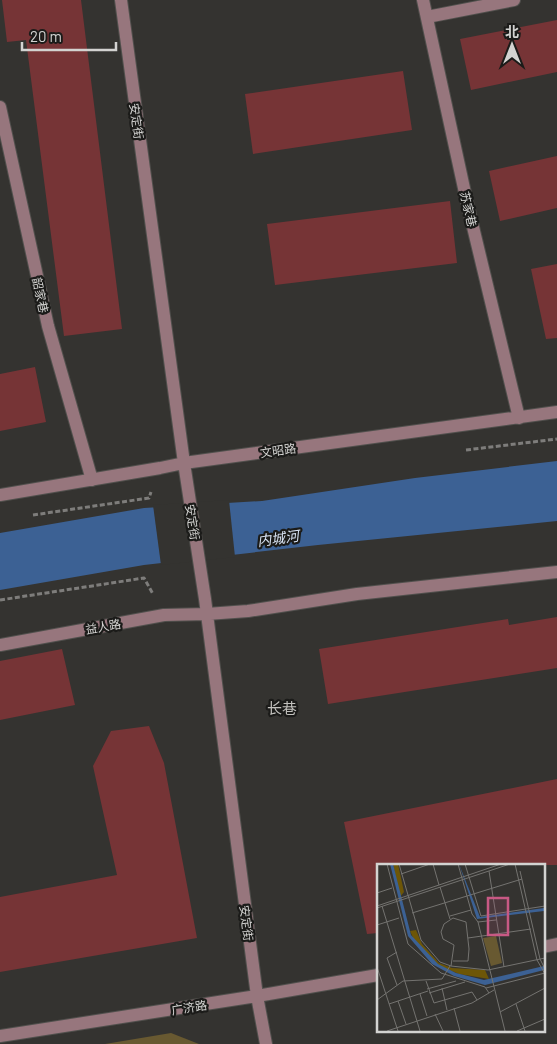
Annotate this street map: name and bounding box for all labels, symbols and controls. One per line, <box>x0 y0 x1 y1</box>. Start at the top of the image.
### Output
scale bar <box>22 20 116 52</box>
north arrow <box>487 20 537 70</box>
text: 北 <box>505 23 519 40</box>
text: 20 m <box>30 27 62 45</box>
street label: 安定街 <box>128 102 146 140</box>
street label: 苏家巷 <box>458 190 480 228</box>
street label: 韶家巷 <box>30 276 52 314</box>
street label: 文昭路 <box>259 441 297 459</box>
street label: 安定街 <box>183 503 203 541</box>
water label: 内城河 <box>256 526 303 549</box>
street label: 益人路 <box>84 616 122 636</box>
district label: 长巷 <box>267 699 297 717</box>
inset map <box>377 864 544 1032</box>
street label: 安定街 <box>238 904 256 942</box>
street label: 广济路 <box>170 997 208 1017</box>

